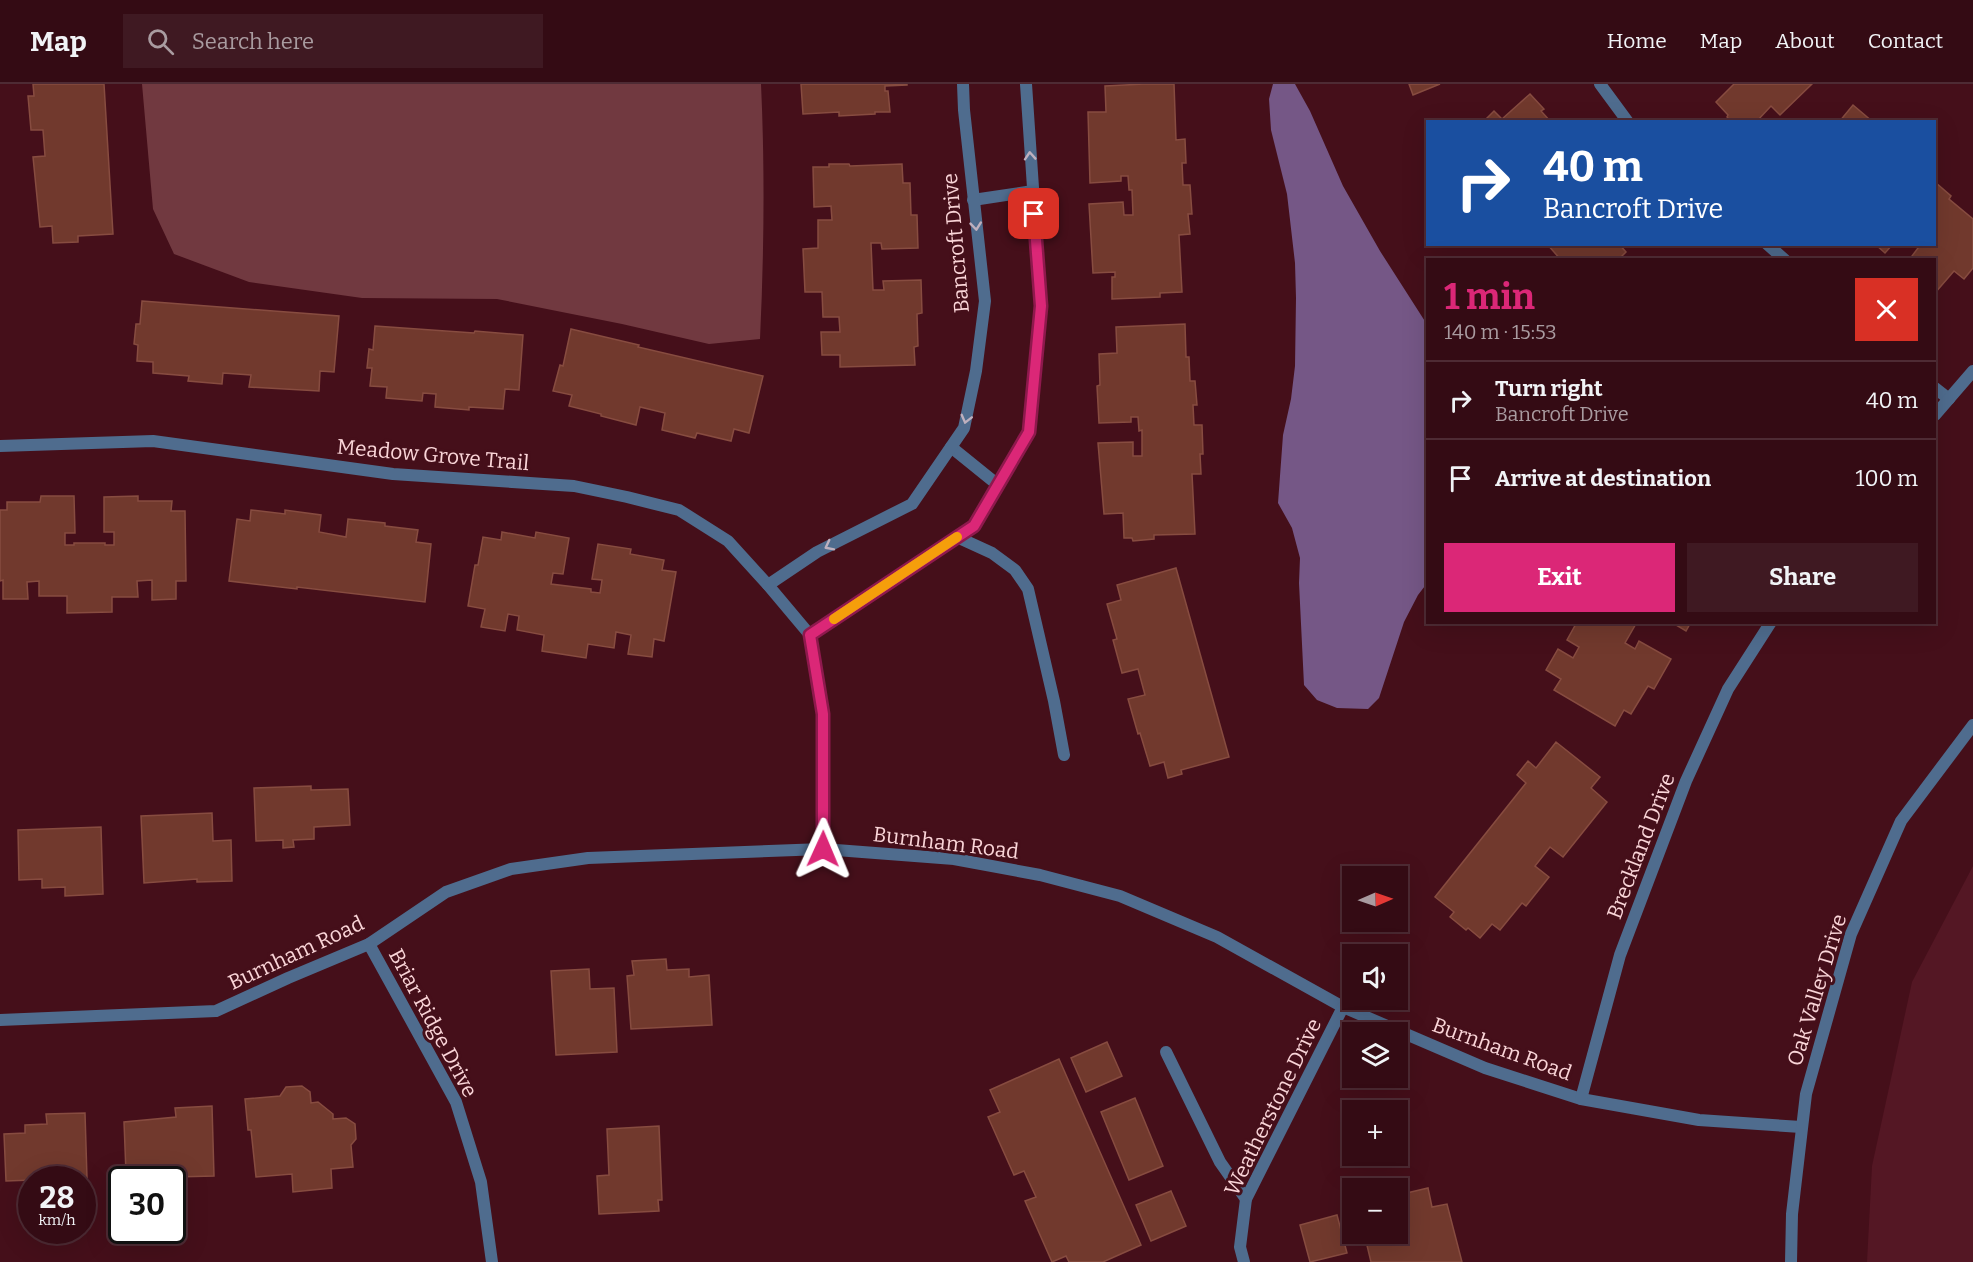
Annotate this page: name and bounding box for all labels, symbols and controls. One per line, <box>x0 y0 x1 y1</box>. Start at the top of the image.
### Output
search box <box>123 14 543 68</box>
text: Map <box>30 25 87 58</box>
icon: search <box>144 25 177 58</box>
text: Search here <box>192 28 314 55</box>
text: Home <box>1607 28 1667 54</box>
text: Map <box>1700 28 1742 54</box>
text: About <box>1775 28 1835 54</box>
text: Contact <box>1868 28 1943 54</box>
text: 40 m <box>1543 142 1643 192</box>
icon: right <box>1444 144 1522 222</box>
one-way arrow <box>1024 151 1037 160</box>
street label: Bancroft Drive <box>937 172 975 314</box>
pin <box>1008 188 1059 239</box>
text: Bancroft Drive <box>1543 193 1723 225</box>
icon: arrive <box>1017 197 1050 230</box>
one-way arrow <box>969 221 982 230</box>
text: 1 min <box>1444 275 1535 319</box>
button: close <box>1855 278 1918 341</box>
text: 140 m · 15:53 <box>1444 320 1557 344</box>
text: Turn right <box>1495 375 1603 402</box>
icon: right <box>1444 384 1477 417</box>
text: 40 m <box>1866 387 1918 414</box>
text: Bancroft Drive <box>1495 402 1629 426</box>
one-way arrow <box>960 413 973 423</box>
street label: Meadow Grove Trail <box>336 434 530 476</box>
icon: arrive <box>1444 462 1477 495</box>
text: Arrive at destination <box>1495 465 1711 492</box>
text: 100 m <box>1855 465 1918 492</box>
one-way arrow <box>824 539 835 550</box>
button: Exit <box>1444 543 1675 612</box>
button: Share <box>1687 543 1918 612</box>
street label: Breckland Drive <box>1601 769 1681 923</box>
position arrow <box>791 817 855 881</box>
street label: Burnham Road <box>872 821 1020 865</box>
north arrow <box>1342 866 1408 932</box>
map controls <box>1342 866 1408 1244</box>
street label: Burnham Road <box>224 910 368 996</box>
street label: Oak Valley Drive <box>1782 911 1852 1069</box>
street label: Briar Ridge Drive <box>383 944 483 1102</box>
button: sound <box>1342 944 1408 1010</box>
street label: Burnham Road <box>1429 1012 1575 1086</box>
street label: Weatherstone Drive <box>1219 1014 1327 1200</box>
button: layers <box>1342 1022 1408 1088</box>
button: + <box>1342 1100 1408 1166</box>
speed limit sign: 30 <box>108 1166 186 1244</box>
button: − <box>1342 1178 1408 1244</box>
text: 28 <box>40 1180 74 1216</box>
text: km/h <box>38 1211 76 1229</box>

